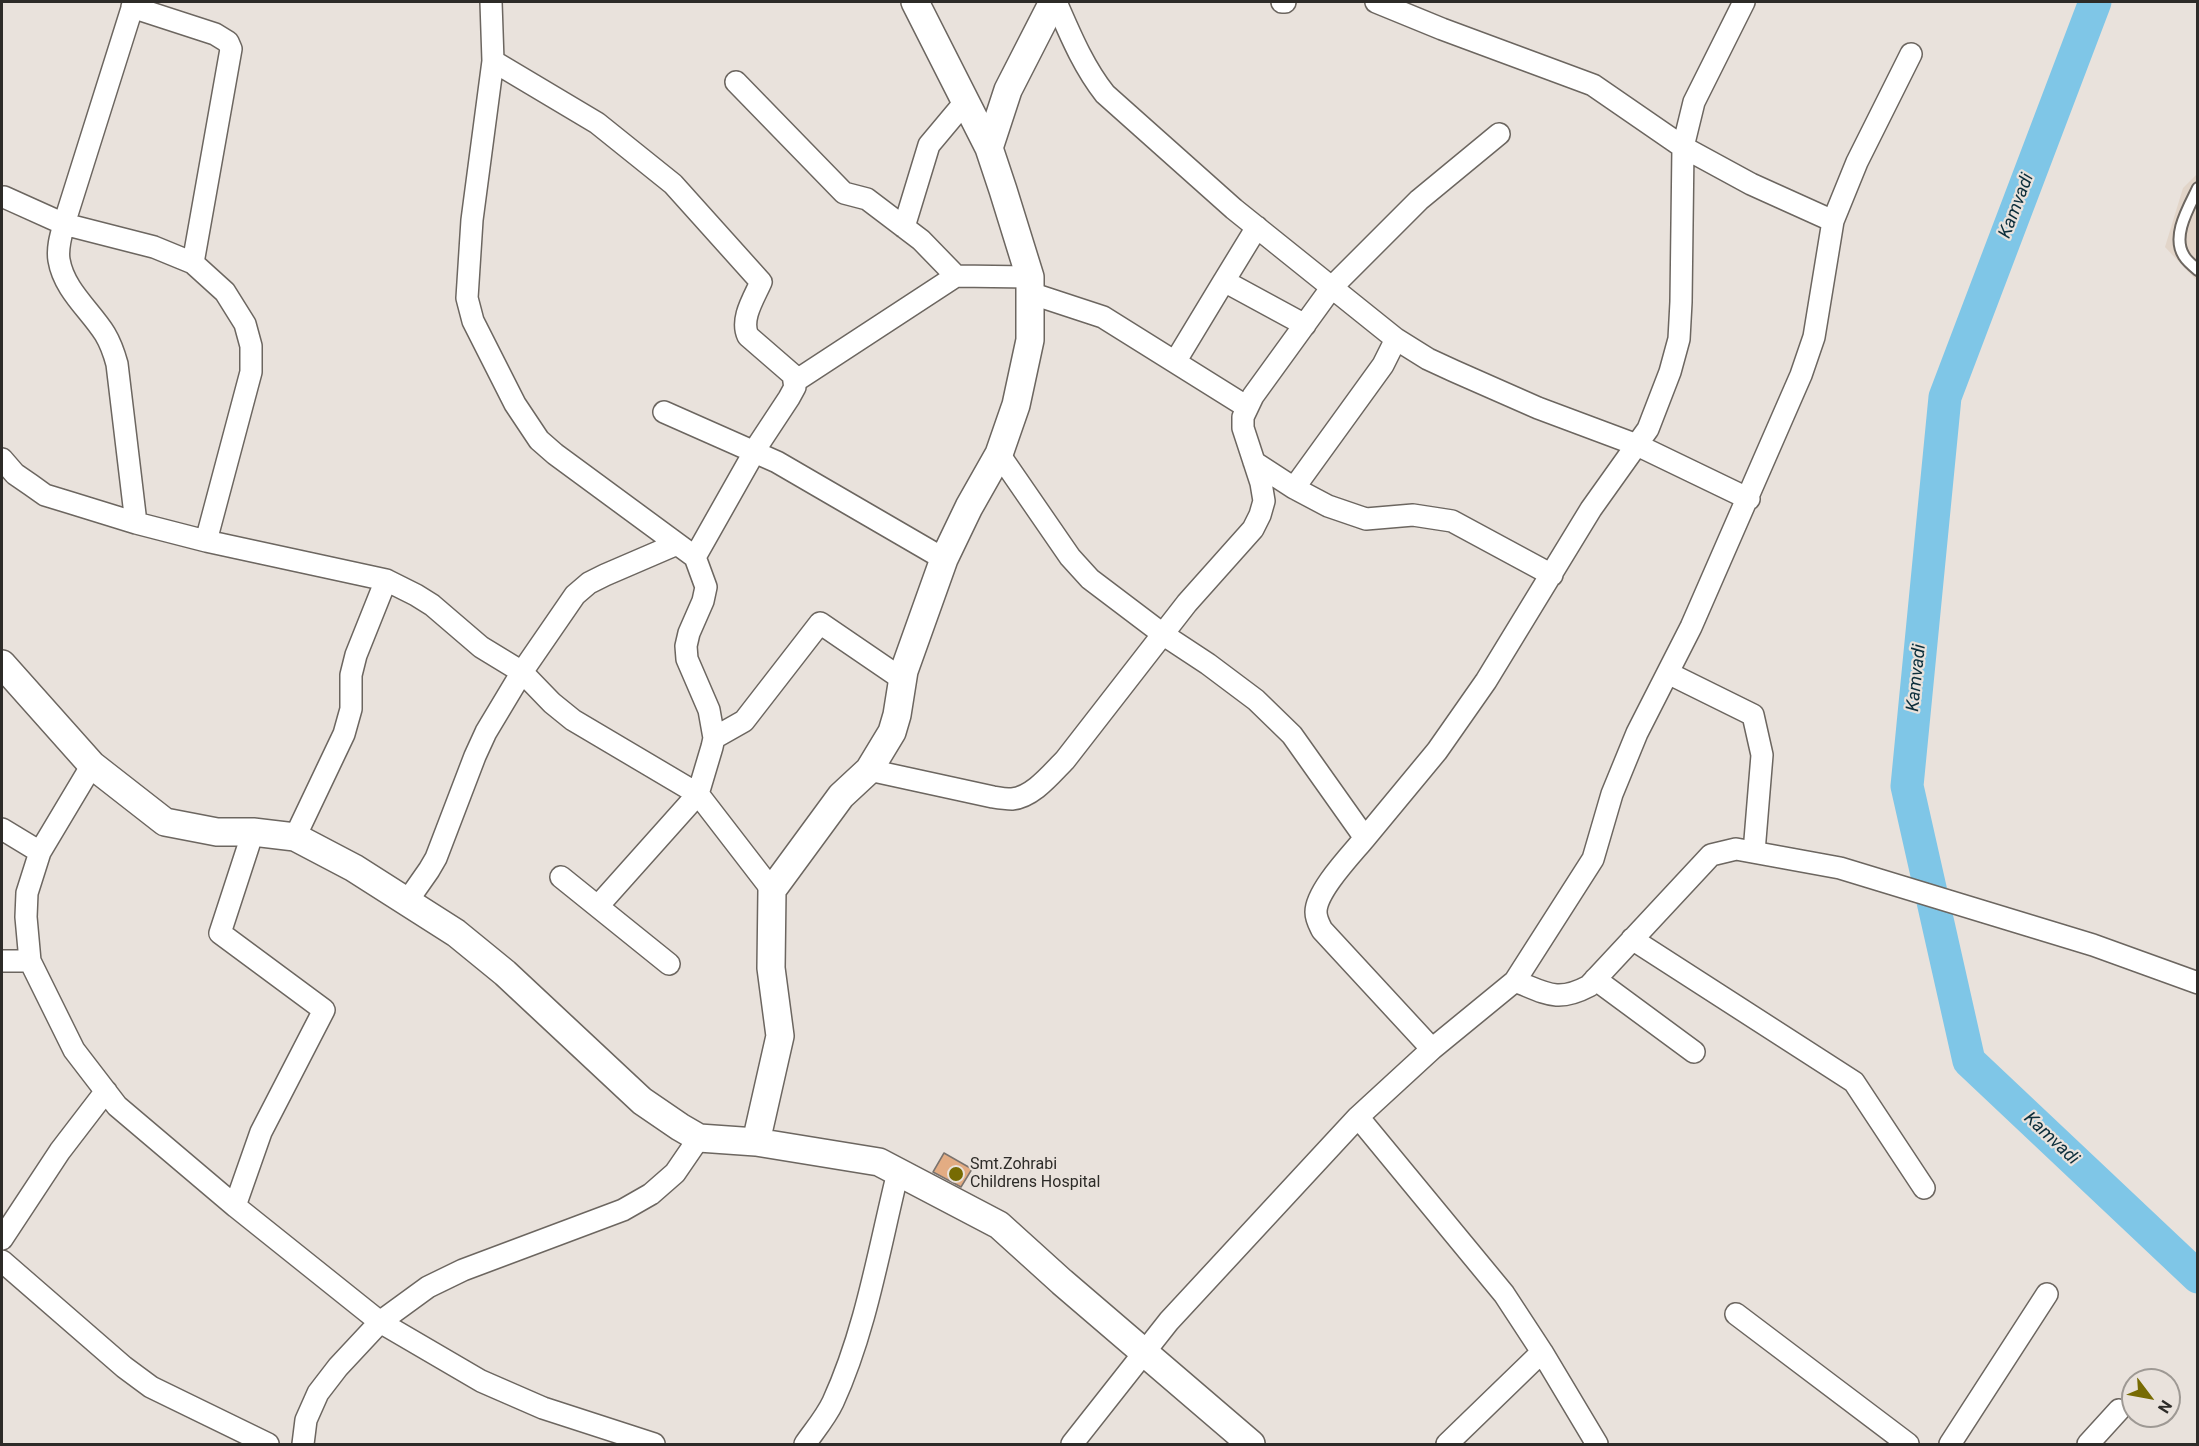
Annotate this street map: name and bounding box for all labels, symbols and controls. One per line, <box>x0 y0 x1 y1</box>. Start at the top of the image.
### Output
water label: Kamvadi <box>1995 171 2039 241</box>
water label: Kamvadi <box>1903 643 1931 713</box>
water label: Kamvadi <box>2019 1108 2083 1170</box>
place label: Smt.Zohrabi Childrens Hospital <box>970 1155 1100 1193</box>
marker: Smt.Zohrabi Childrens Hospital <box>947 1165 965 1183</box>
north arrow <box>2121 1368 2181 1428</box>
text: N <box>2154 1397 2176 1417</box>

